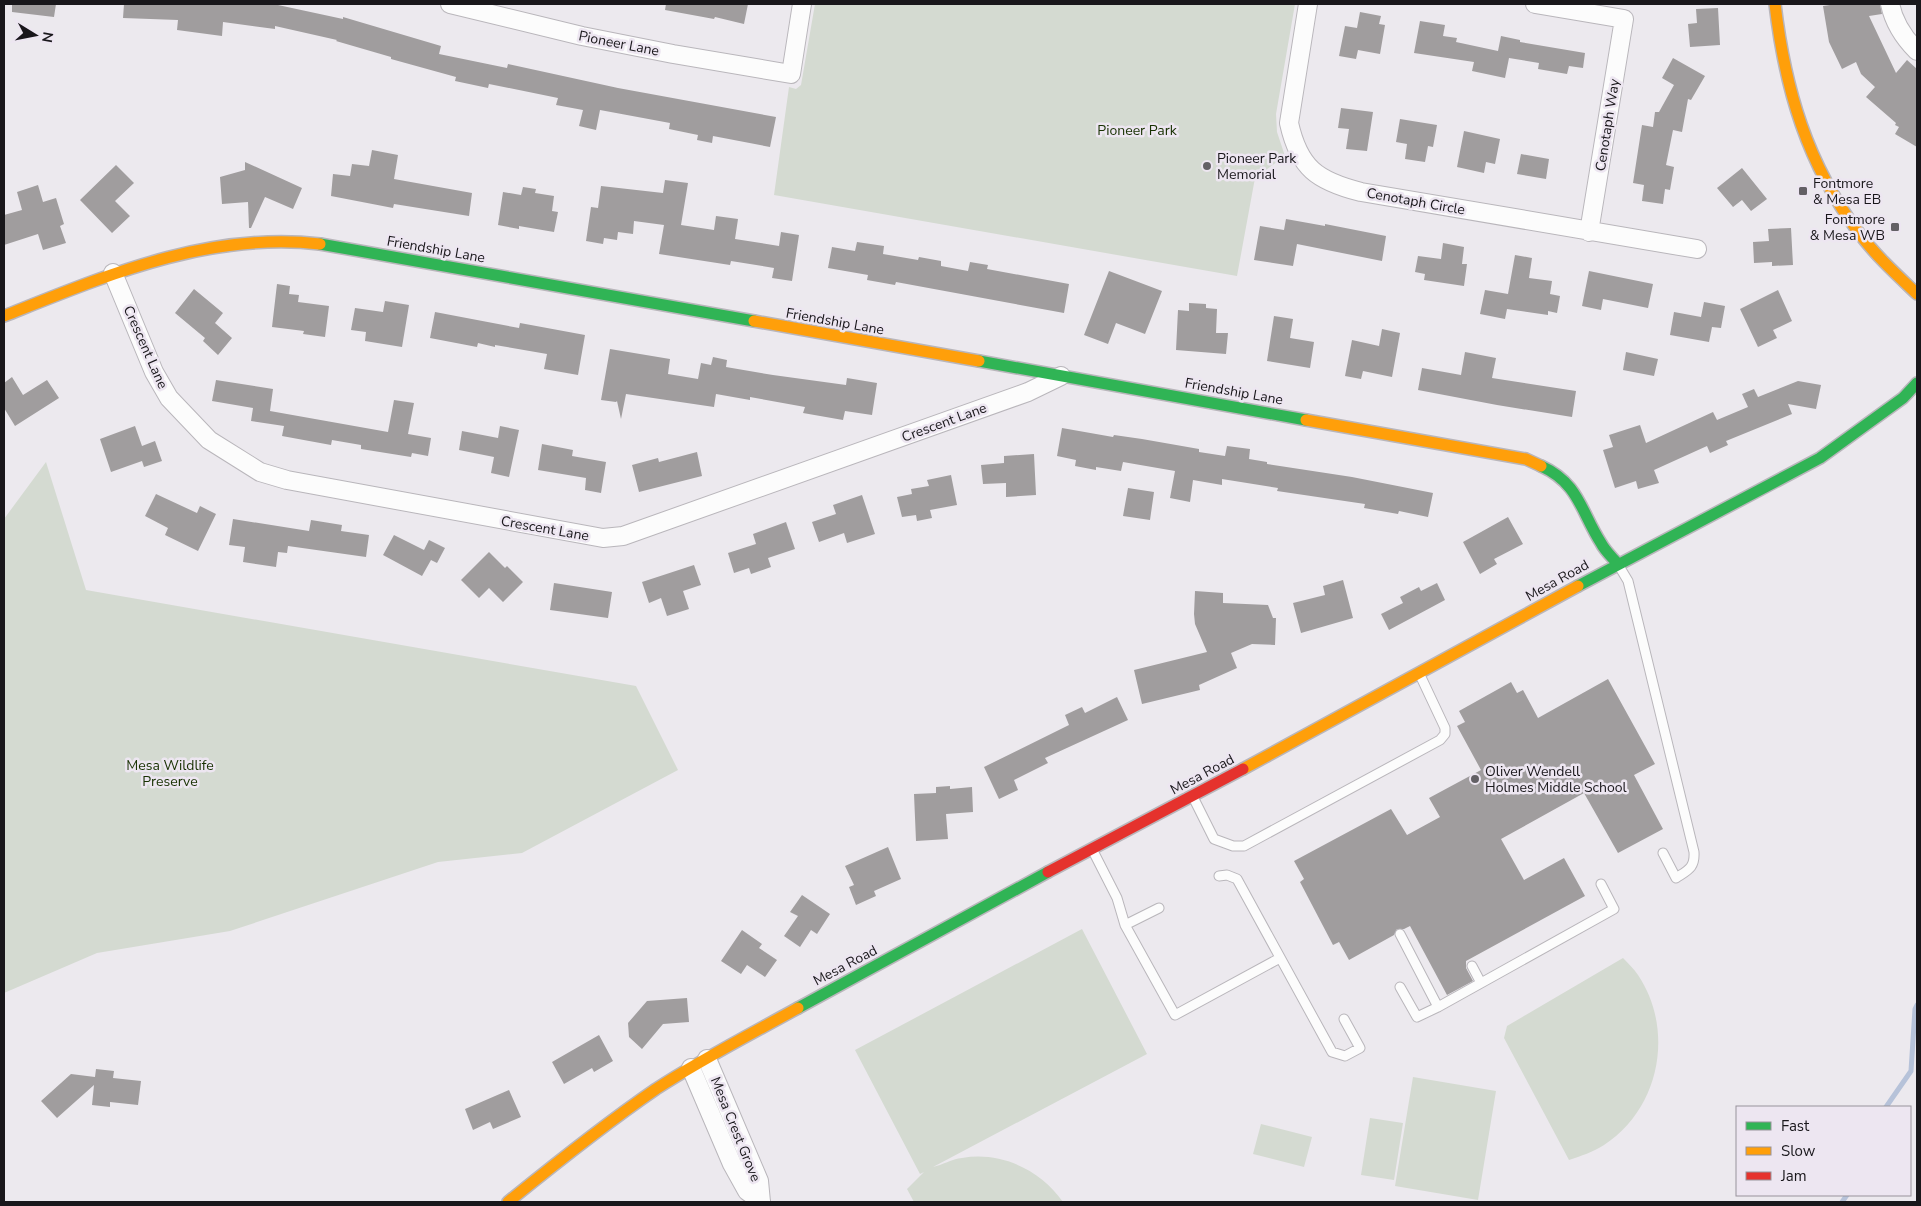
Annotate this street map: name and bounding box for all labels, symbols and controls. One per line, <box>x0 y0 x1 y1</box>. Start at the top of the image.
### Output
north arrow <box>10 10 60 60</box>
street label: Pioneer Lane <box>577 26 661 61</box>
text: N <box>37 30 58 44</box>
street label: Cenotaph Way <box>1591 77 1624 173</box>
park label: Pioneer Park <box>1097 121 1178 140</box>
place label: Pioneer Park Memorial <box>1217 149 1297 184</box>
marker: Pioneer Park Memorial <box>1201 160 1213 172</box>
place label: Fontmore & Mesa EB <box>1813 174 1881 209</box>
street label: Cenotaph Circle <box>1365 183 1467 220</box>
marker: Fontmore & Mesa EB <box>1797 185 1809 197</box>
place label: Fontmore & Mesa WB <box>1810 210 1885 245</box>
marker: Fontmore & Mesa WB <box>1889 221 1901 233</box>
street label: Friendship Lane <box>385 231 487 267</box>
street label: Crescent Lane <box>119 303 172 392</box>
street label: Friendship Lane <box>784 303 886 339</box>
street label: Friendship Lane <box>1183 373 1285 409</box>
street label: Crescent Lane <box>899 398 989 447</box>
street label: Crescent Lane <box>499 511 590 546</box>
street label: Mesa Road <box>1522 555 1592 606</box>
street label: Mesa Road <box>1167 750 1237 799</box>
park label: Mesa Wildlife Preserve <box>126 756 214 791</box>
place label: Oliver Wendell Holmes Middle School <box>1485 762 1628 797</box>
marker: Oliver Wendell Holmes Middle School <box>1469 773 1481 785</box>
street label: Mesa Road <box>810 941 880 990</box>
street label: Mesa Crest Grove <box>706 1074 765 1184</box>
legend <box>1736 1106 1911 1196</box>
text: Fast <box>1781 1116 1810 1136</box>
text: Slow <box>1781 1141 1816 1161</box>
text: Jam <box>1780 1166 1807 1186</box>

